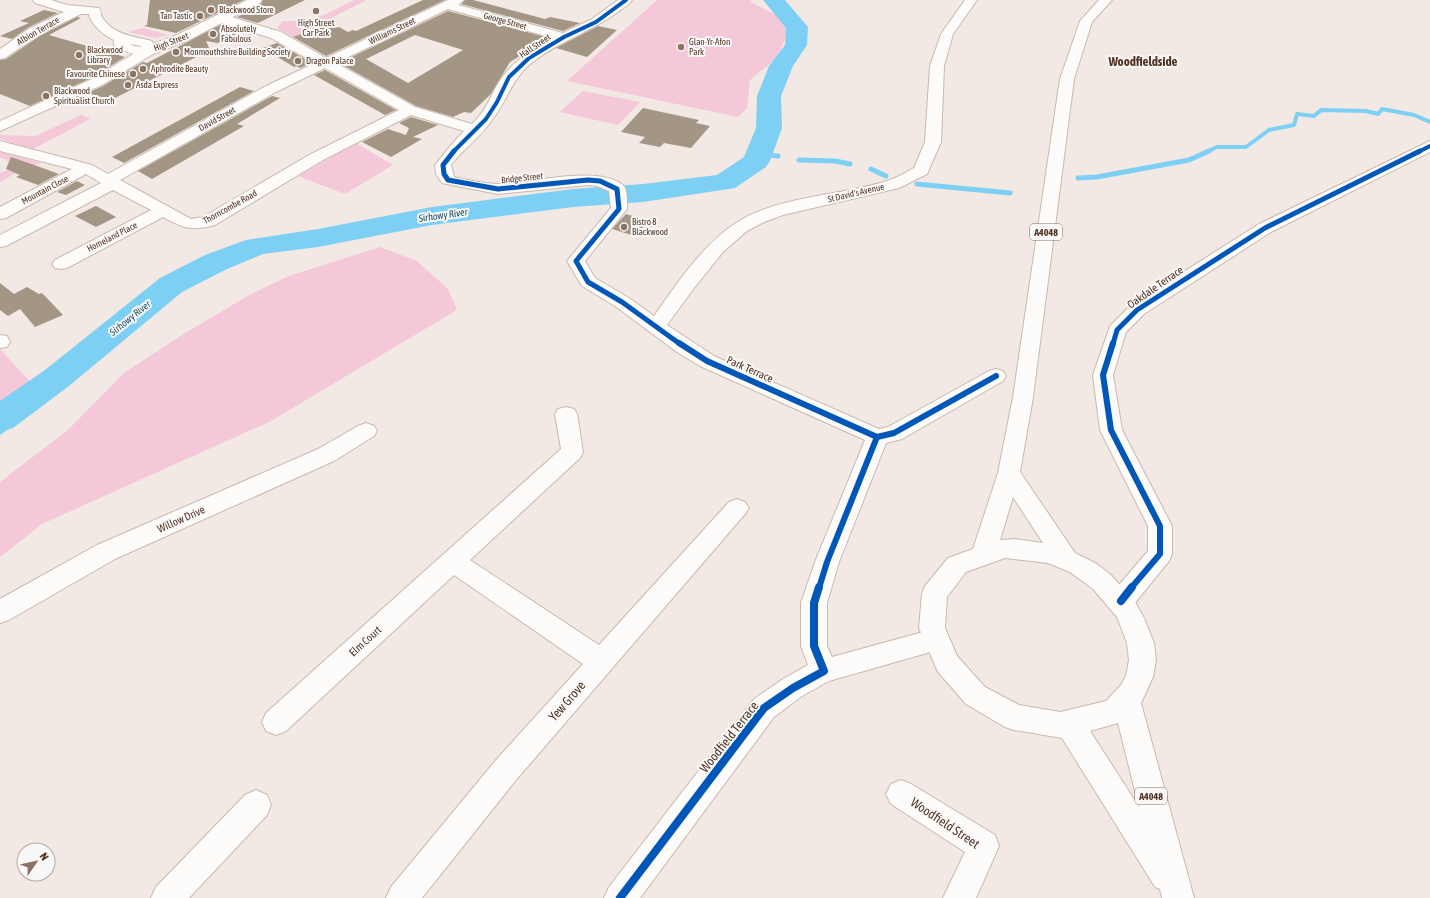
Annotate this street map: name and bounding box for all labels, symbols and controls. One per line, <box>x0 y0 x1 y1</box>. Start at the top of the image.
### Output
marker: Blackwood Store <box>206 5 216 15</box>
place label: Blackwood Store <box>219 5 274 15</box>
marker: High Street Car Park <box>311 6 321 16</box>
street label: George Street <box>482 10 528 32</box>
place label: Tan Tastic <box>160 11 193 21</box>
marker: Tan Tastic <box>195 11 205 21</box>
street label: Albion Terrace <box>15 15 61 47</box>
street label: Williams Street <box>367 15 417 47</box>
place label: High Street Car Park <box>298 18 335 38</box>
place label: Absolutely Fabulous <box>221 24 257 44</box>
marker: Absolutely Fabulous <box>208 29 218 39</box>
street label: High Street <box>152 30 190 53</box>
street label: Hall Street <box>518 32 553 60</box>
place label: Glan-Yr-Afon Park <box>689 37 730 57</box>
marker: Glan-Yr-Afon Park <box>676 42 686 52</box>
place label: Blackwood Library <box>87 45 123 65</box>
marker: Monmouthshire Building Society <box>171 47 181 57</box>
place label: Monmouthshire Building Society <box>184 47 291 57</box>
marker: Blackwood Library <box>74 50 84 60</box>
district label: Woodfieldside <box>1107 54 1178 69</box>
marker: Dragon Palace <box>293 56 303 66</box>
place label: Dragon Palace <box>306 56 354 66</box>
marker: Aphrodite Beauty <box>138 64 148 74</box>
place label: Aphrodite Beauty <box>151 64 209 74</box>
place label: Favourite Chinese <box>66 69 125 79</box>
marker: Favourite Chinese <box>128 69 138 79</box>
marker: Asda Express <box>123 80 133 90</box>
place label: Asda Express <box>136 80 178 90</box>
place label: Blackwood Spiritualist Church <box>54 86 115 106</box>
marker: Blackwood Spiritualist Church <box>41 91 51 101</box>
street label: David Street <box>197 105 237 133</box>
street label: Bridge Street <box>501 171 544 185</box>
street label: Mountain Close <box>20 174 70 206</box>
street label: St David's Avenue <box>827 182 885 204</box>
street label: Thorncombe Road <box>201 188 259 226</box>
water label: Sirhowy River <box>417 206 469 224</box>
place label: Bistro 8 Blackwood <box>632 217 668 237</box>
street label: Homeland Place <box>85 220 139 254</box>
marker: Bistro 8 Blackwood <box>619 222 629 232</box>
road number: A4048 <box>1030 224 1062 240</box>
street label: Oakdale Terrace <box>1125 263 1185 311</box>
water label: Sirhowy River <box>107 298 153 338</box>
street label: Park Terrace <box>725 353 775 385</box>
street label: Willow Drive <box>155 503 207 535</box>
street label: Elm Court <box>347 624 383 658</box>
street label: Yew Grove <box>546 678 589 724</box>
street label: Woodfield Terrace <box>697 698 761 776</box>
road number: A4048 <box>1135 788 1167 804</box>
street label: Woodfield Street <box>908 795 982 852</box>
north arrow <box>16 842 56 882</box>
text: N <box>37 850 51 862</box>

